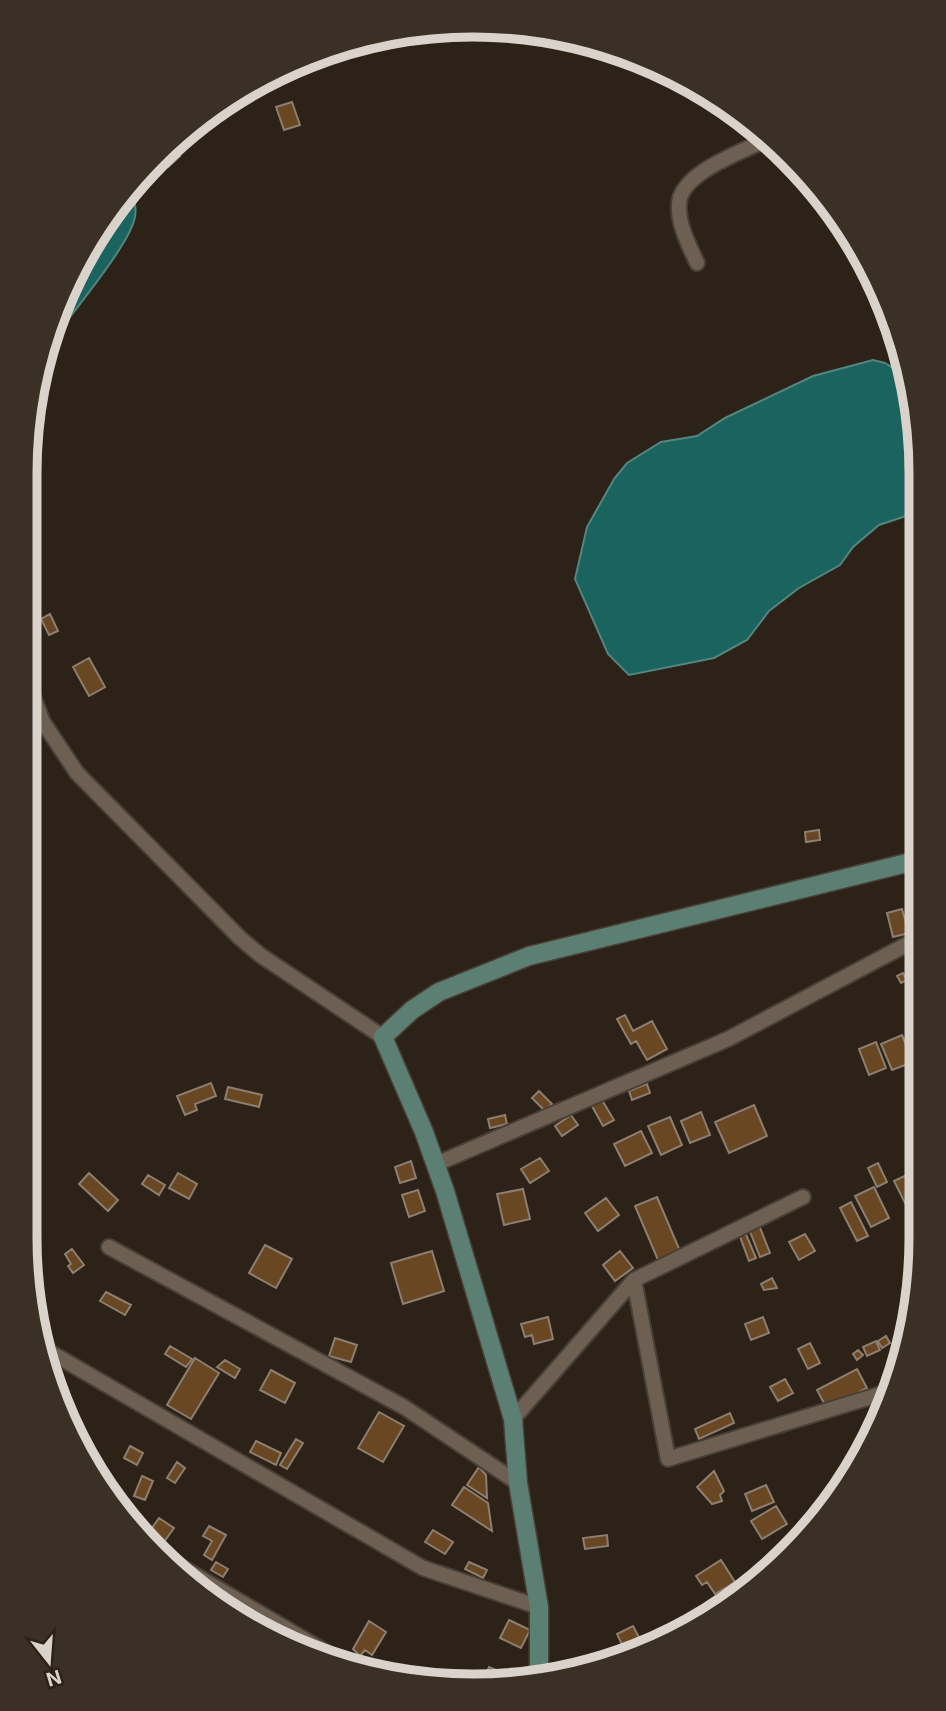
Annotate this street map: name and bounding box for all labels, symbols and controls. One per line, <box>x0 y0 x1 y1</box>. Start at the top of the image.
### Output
north arrow <box>14 1627 84 1697</box>
text: N <box>44 1665 64 1691</box>

